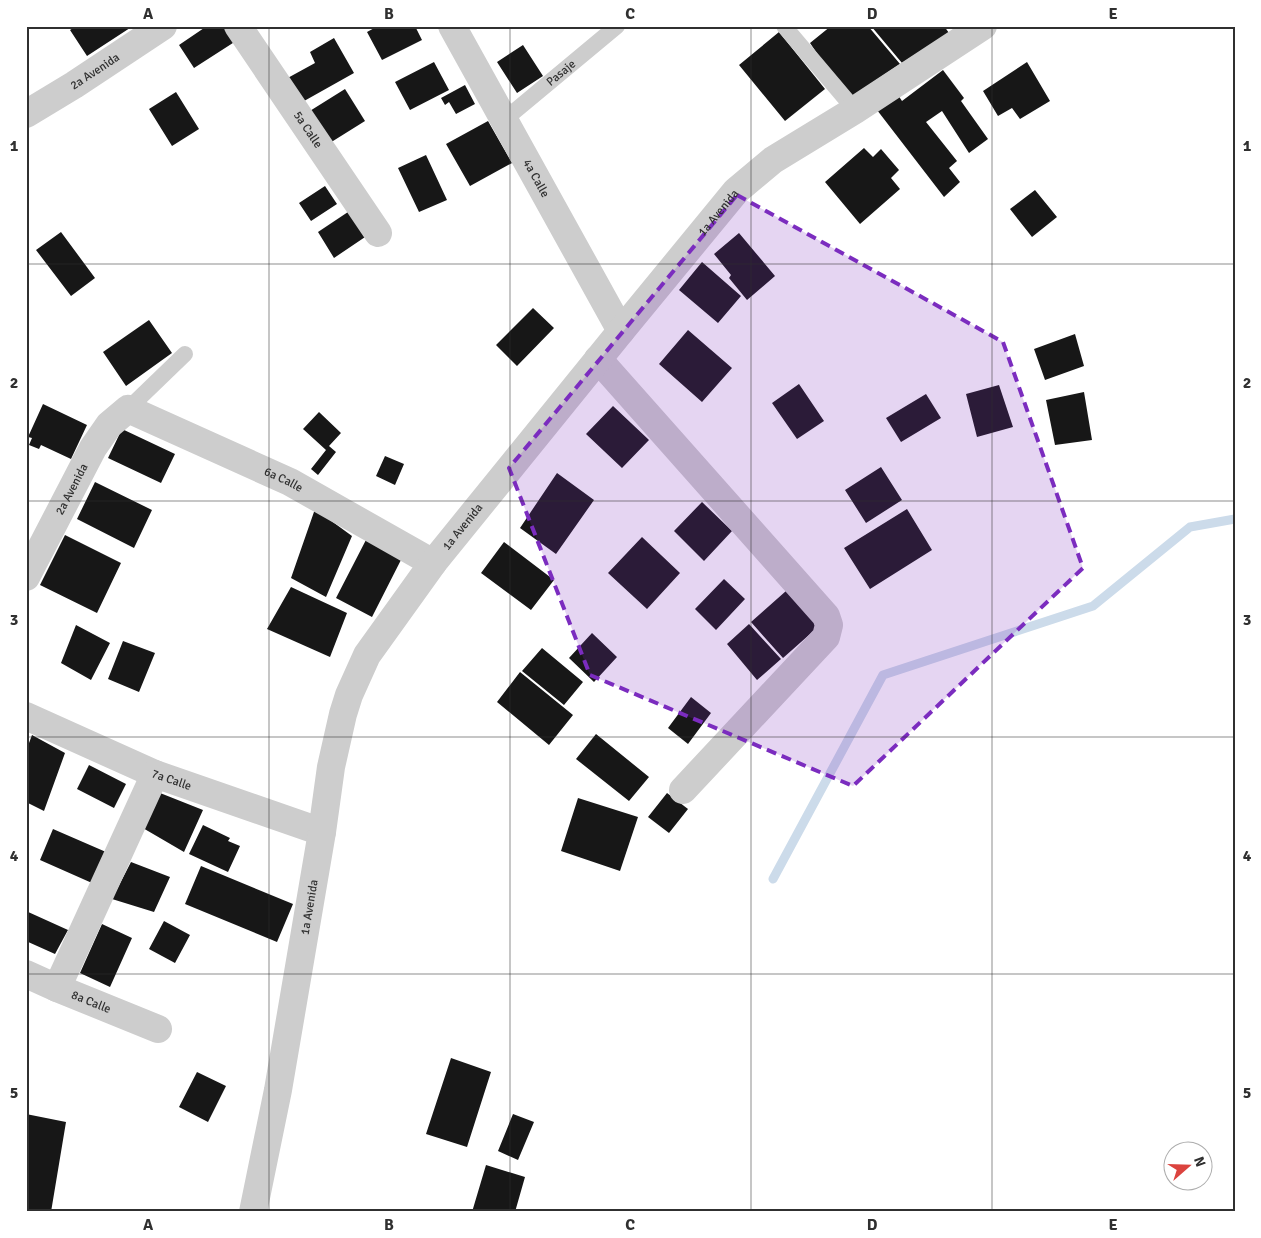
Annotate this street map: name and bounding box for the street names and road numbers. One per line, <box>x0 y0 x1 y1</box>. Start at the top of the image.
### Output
street label: 2a Avenida <box>67 50 122 93</box>
street label: Pasaje <box>543 56 579 89</box>
street label: 5a Calle <box>290 108 326 151</box>
street label: 4a Calle <box>520 156 553 200</box>
street label: 1a Avenida <box>695 186 742 239</box>
street label: 2a Avenida <box>52 461 91 517</box>
street label: 6a Calle <box>262 464 306 495</box>
street label: 1a Avenida <box>439 500 486 553</box>
street label: 7a Calle <box>150 766 194 794</box>
street label: 1a Avenida <box>297 878 321 936</box>
street label: 8a Calle <box>69 987 113 1017</box>

